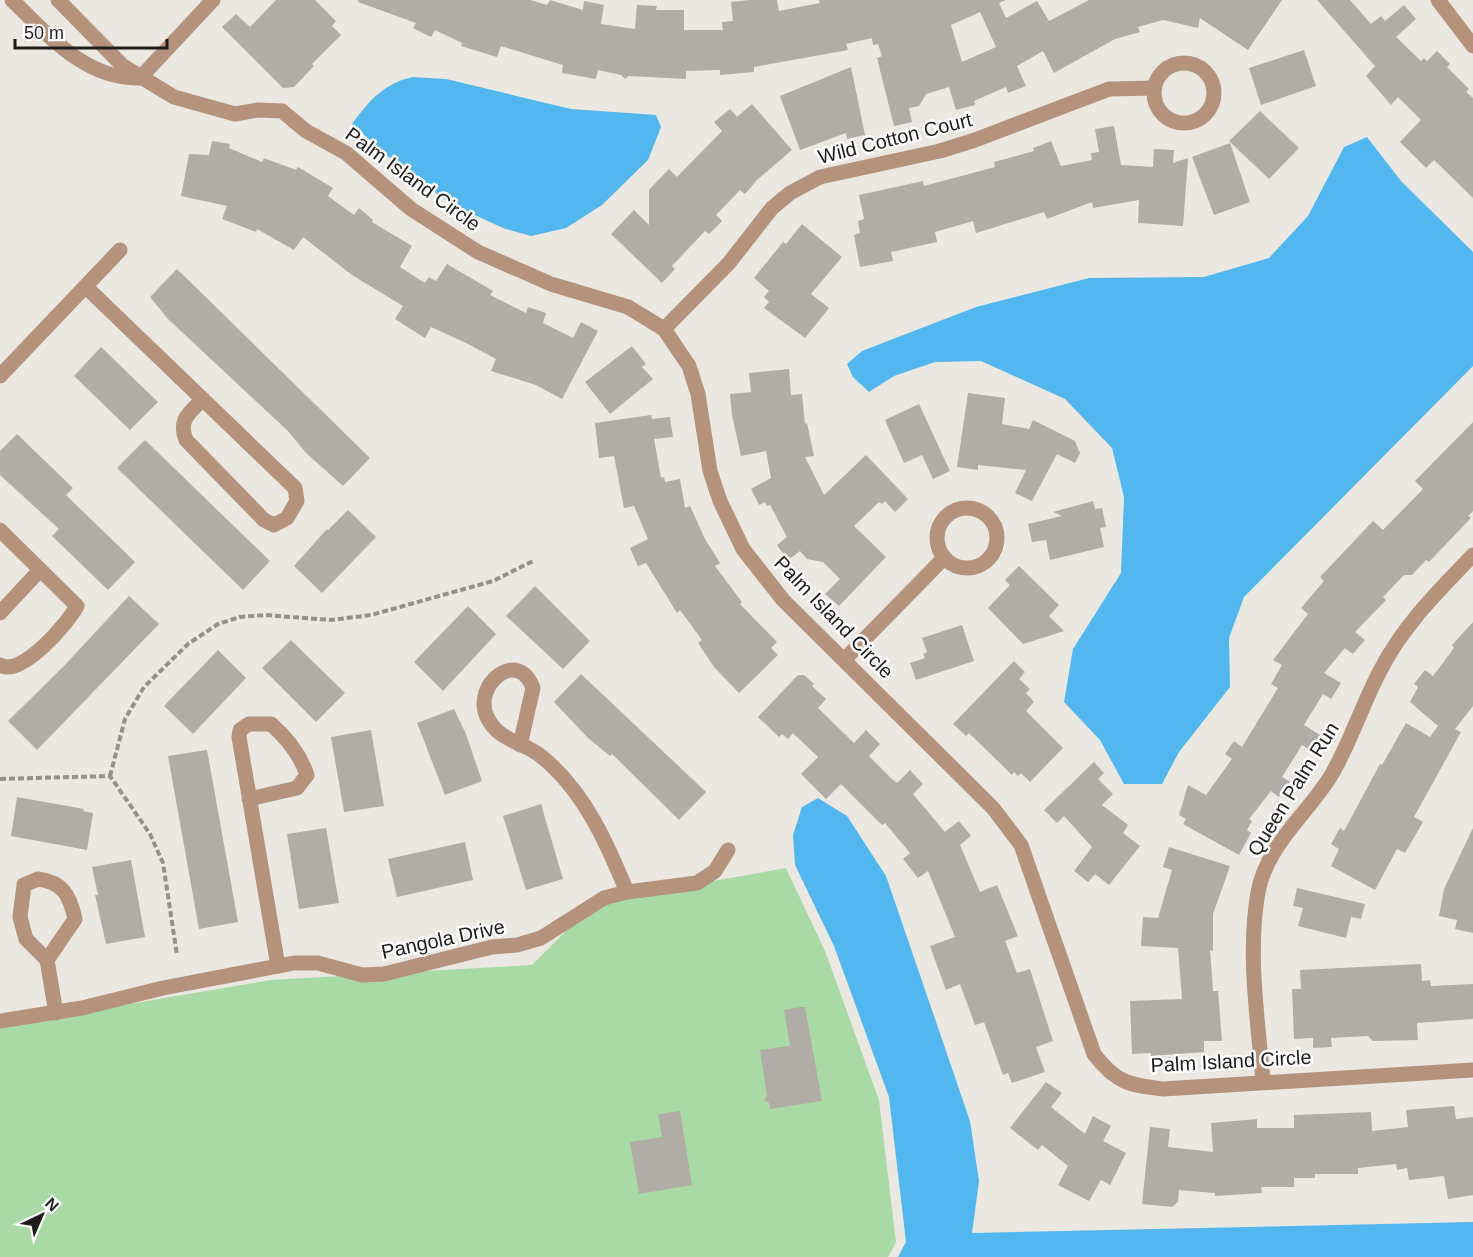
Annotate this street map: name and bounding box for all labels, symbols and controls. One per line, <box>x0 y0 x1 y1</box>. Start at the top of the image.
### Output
scale bar <box>15 12 166 50</box>
text: 50 m <box>24 23 64 43</box>
street label: Wild Cotton Court <box>816 108 975 168</box>
street label: Palm Island Circle <box>341 123 485 235</box>
street label: Palm Island Circle <box>770 551 898 683</box>
street label: Queen Palm Run <box>1243 718 1343 860</box>
street label: Pangola Drive <box>379 915 507 963</box>
street label: Palm Island Circle <box>1150 1046 1312 1076</box>
north arrow <box>12 1185 72 1245</box>
text: N <box>42 1194 62 1215</box>

